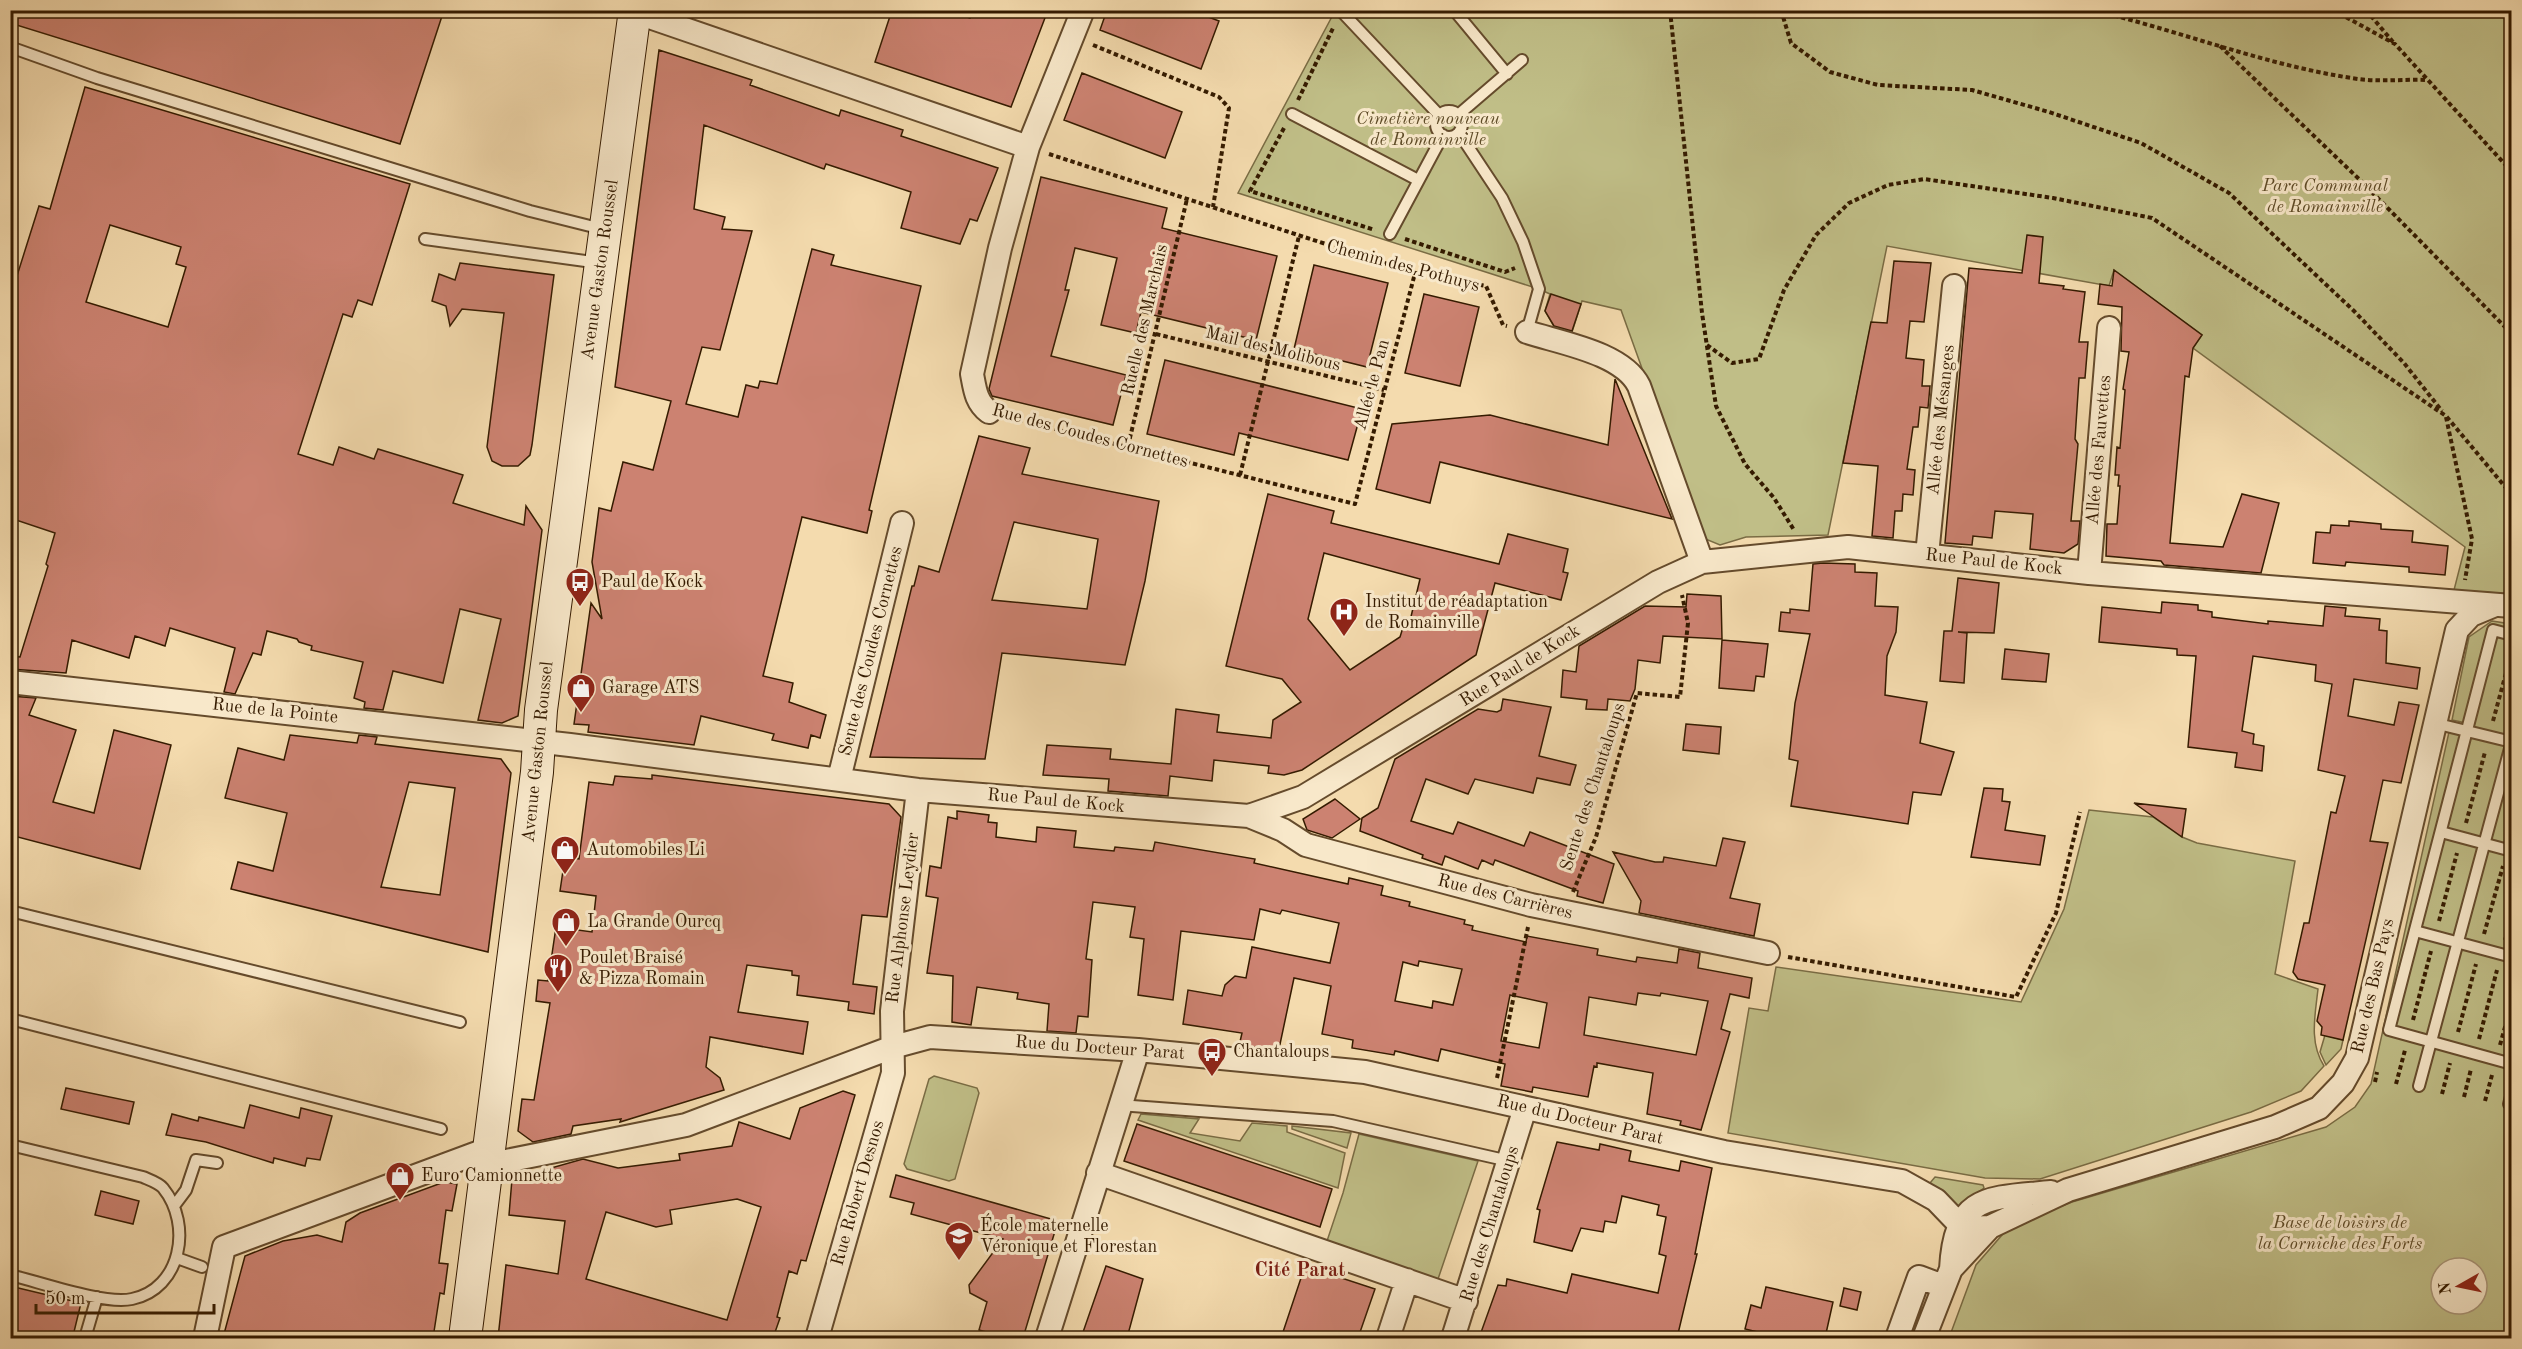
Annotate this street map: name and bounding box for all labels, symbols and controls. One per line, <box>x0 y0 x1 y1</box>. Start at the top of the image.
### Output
park label: Cimetière nouveau de Romainville <box>1356 110 1500 149</box>
park label: Parc Communal de Romainville <box>2261 177 2389 216</box>
street label: Avenue Gaston Roussel <box>578 178 622 361</box>
street label: Chemin des Pothuys <box>1324 237 1482 295</box>
street label: Ruelle des Marchais <box>1119 242 1171 398</box>
street label: Mail des Molibous <box>1204 324 1343 375</box>
street label: Allée le Pan <box>1351 337 1393 432</box>
street label: Allée des Mésanges <box>1924 344 1958 496</box>
street label: Allée des Fauvettes <box>2083 374 2115 526</box>
street label: Rue des Coudes Cornettes <box>990 401 1190 471</box>
street label: Sente des Coudes Cornettes <box>836 544 906 758</box>
street label: Rue Paul de Kock <box>1924 546 2064 578</box>
bus stop icon: Paul de Kock <box>564 566 596 608</box>
place label: Paul de Kock <box>601 573 703 591</box>
place label: Institut de réadaptation de Romainville <box>1365 593 1548 632</box>
hospital icon: Institut de réadaptation de Romainville <box>1328 596 1360 638</box>
street label: Rue Paul de Kock <box>1457 622 1583 710</box>
street label: Avenue Gaston Roussel <box>520 660 556 843</box>
shop icon: Garage ATS <box>565 672 597 714</box>
place label: Garage ATS <box>602 679 699 697</box>
street label: Rue de la Pointe <box>211 695 339 727</box>
street label: Sente des Chantaloups <box>1557 701 1629 873</box>
street label: Rue Paul de Kock <box>986 786 1126 816</box>
street label: Rue Alphonse Leydier <box>884 831 923 1005</box>
shop icon: Automobiles Li <box>549 834 581 876</box>
place label: Automobiles Li <box>586 841 705 859</box>
street label: Rue des Carrières <box>1436 871 1575 923</box>
shop icon: La Grande Ourcq <box>550 906 582 948</box>
place label: La Grande Ourcq <box>587 913 721 931</box>
street label: Rue des Bas Pays <box>2349 917 2397 1055</box>
place label: Poulet Braisé & Pizza Romain <box>579 949 705 988</box>
restaurant icon: Poulet Braisé & Pizza Romain <box>542 952 574 994</box>
street label: Rue du Docteur Parat <box>1014 1033 1186 1063</box>
bus stop icon: Chantaloups <box>1196 1036 1228 1078</box>
place label: Chantaloups <box>1233 1043 1329 1061</box>
street label: Rue du Docteur Parat <box>1495 1092 1665 1148</box>
street label: Rue Robert Desnos <box>829 1118 887 1268</box>
street label: Rue des Chantaloups <box>1458 1143 1522 1304</box>
shop icon: Euro Camionnette <box>384 1160 416 1202</box>
place label: Euro Camionnette <box>421 1167 562 1185</box>
place label: École maternelle Véronique et Florestan <box>980 1213 1158 1256</box>
park label: Base de loisirs de la Corniche des Forts <box>2258 1214 2423 1253</box>
school or university icon: École maternelle Véronique et Florestan <box>943 1220 975 1262</box>
north arrow <box>2429 1256 2489 1316</box>
district label: Cité Parat <box>1255 1261 1345 1281</box>
scale bar <box>36 1277 214 1315</box>
text: N <box>2437 1280 2455 1295</box>
text: 50 m <box>45 1290 85 1308</box>

